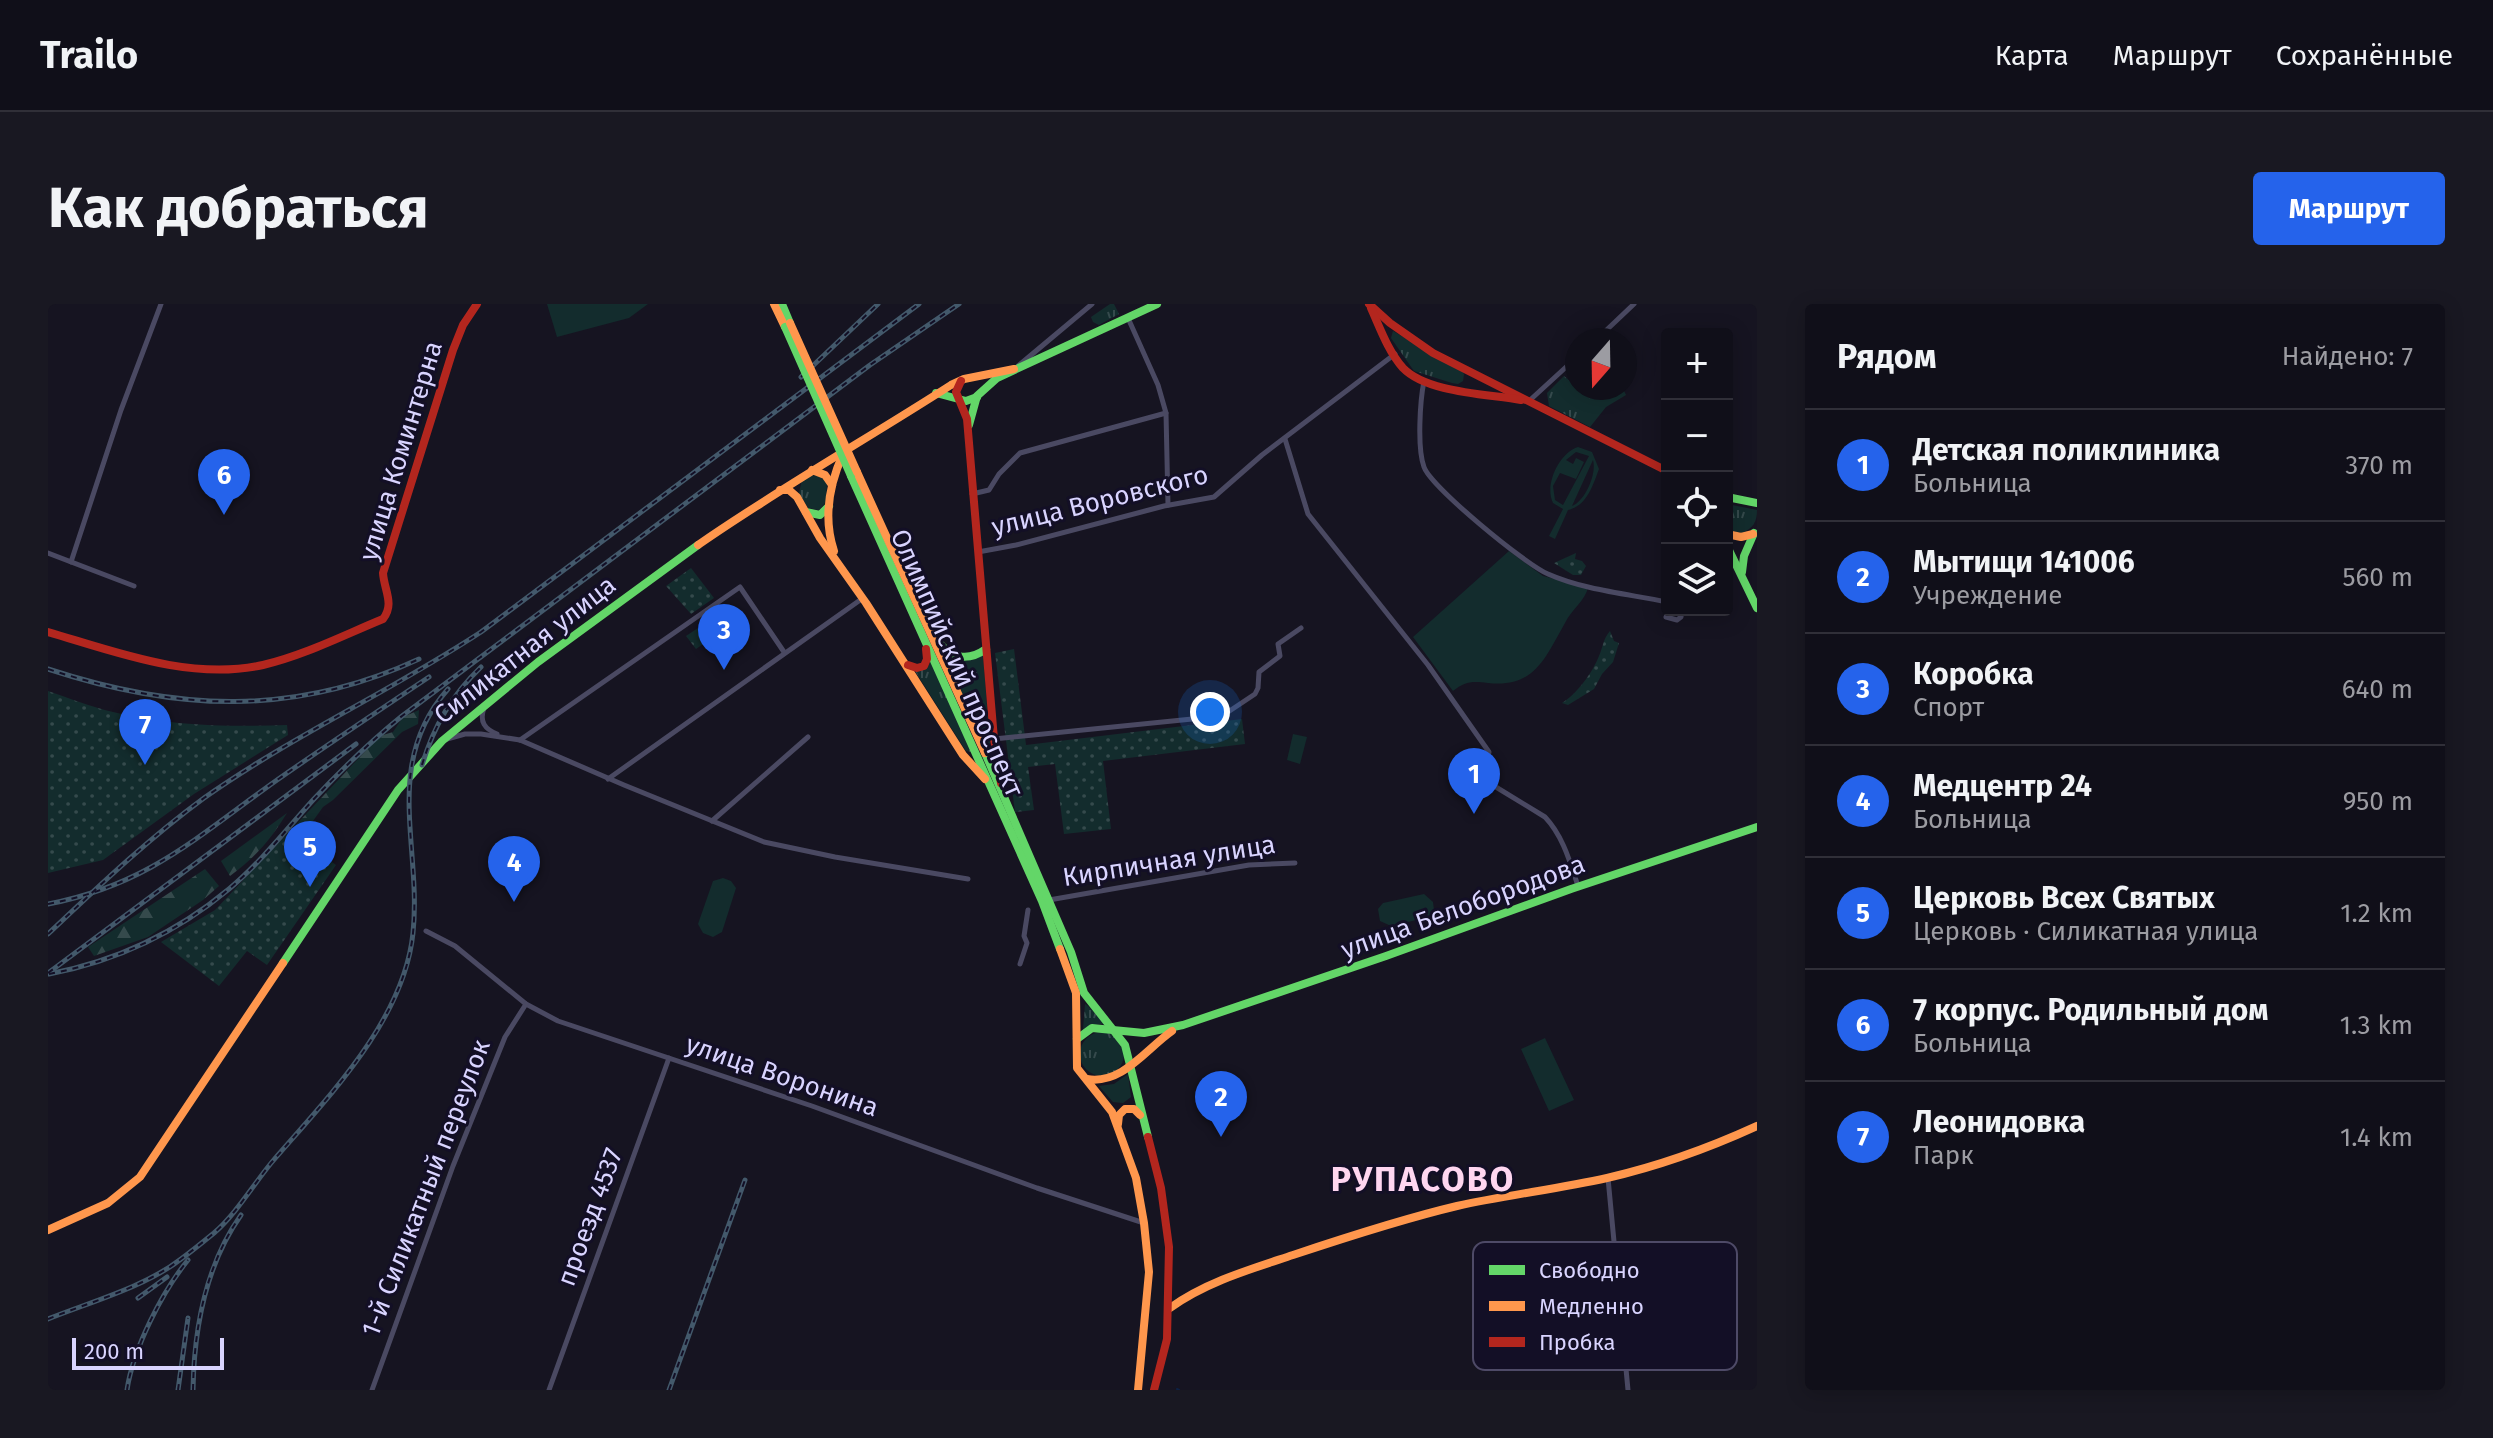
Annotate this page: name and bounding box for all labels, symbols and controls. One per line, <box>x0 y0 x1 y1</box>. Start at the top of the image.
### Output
text: Trailo <box>40 32 138 78</box>
text: Карта <box>1995 39 2069 72</box>
text: Маршрут <box>2113 39 2232 72</box>
text: Сохранённые <box>2276 39 2453 72</box>
button: Маршрут <box>2253 172 2445 245</box>
text: Как добраться <box>48 175 429 242</box>
north arrow <box>1565 328 1637 400</box>
map controls <box>1661 328 1733 616</box>
button: + <box>1661 328 1733 400</box>
text: Рядом <box>1837 336 1936 377</box>
street label: улица Коминтерна <box>353 337 449 565</box>
text: Найдено: 7 <box>2282 341 2413 372</box>
button: − <box>1661 400 1733 472</box>
text: Детская поликлиника <box>1913 432 2220 468</box>
pin: 6 <box>198 449 250 515</box>
text: 1 <box>1857 450 1869 481</box>
text: 370 m <box>2345 450 2413 481</box>
street label: улица Воровского <box>989 459 1211 543</box>
text: Больница <box>1913 468 2032 499</box>
button: locate <box>1661 472 1733 544</box>
street label: Олимпийский проспект <box>884 524 1030 802</box>
button: layers <box>1661 544 1733 616</box>
text: Мытищи 141006 <box>1913 544 2135 580</box>
text: 2 <box>1856 562 1870 593</box>
text: 560 m <box>2342 562 2413 593</box>
street label: Силикатная улица <box>428 569 622 731</box>
text: Учреждение <box>1913 580 2063 611</box>
pin: 3 <box>698 604 750 670</box>
text: Коробка <box>1913 656 2034 692</box>
text: 3 <box>1856 674 1870 705</box>
text: 640 m <box>2342 674 2413 705</box>
your location <box>1190 692 1230 732</box>
text: Спорт <box>1913 692 1984 723</box>
pin: 7 <box>119 699 171 765</box>
pin: 1 <box>1448 748 1500 814</box>
text: Медцентр 24 <box>1913 768 2092 804</box>
text: 4 <box>1856 786 1870 817</box>
text: 950 m <box>2343 786 2413 817</box>
text: Больница <box>1913 804 2032 835</box>
pin: 5 <box>284 821 336 887</box>
street label: Кирпичная улица <box>1060 829 1278 893</box>
pin: 4 <box>488 836 540 902</box>
street label: улица Белобородова <box>1337 848 1589 966</box>
text: Церковь Всех Святых <box>1913 880 2215 916</box>
text: 5 <box>1856 898 1870 929</box>
text: 1.2 km <box>2340 898 2413 929</box>
text: Церковь · Силикатная улица <box>1913 916 2258 947</box>
text: 7 корпус. Родильный дом <box>1913 992 2268 1028</box>
text: 6 <box>1856 1010 1870 1041</box>
text: 1.3 km <box>2340 1010 2413 1041</box>
text: Больница <box>1913 1028 2032 1059</box>
street label: улица Воронина <box>682 1029 882 1123</box>
street label: 1-й Силикатный переулок <box>355 1035 497 1341</box>
pin: 2 <box>1195 1071 1247 1137</box>
text: Леонидовка <box>1913 1104 2085 1140</box>
text: 7 <box>1857 1122 1869 1153</box>
text: 1.4 km <box>2340 1122 2413 1153</box>
text: Парк <box>1913 1140 1974 1171</box>
street label: проезд 4537 <box>551 1144 629 1290</box>
district label: РУПАСОВО <box>1331 1159 1515 1200</box>
legend <box>1473 1242 1737 1370</box>
text: Свободно <box>1539 1257 1640 1284</box>
text: Медленно <box>1539 1293 1644 1320</box>
text: Пробка <box>1539 1329 1616 1356</box>
scale bar <box>72 1334 224 1370</box>
text: 200 m <box>84 1338 144 1365</box>

